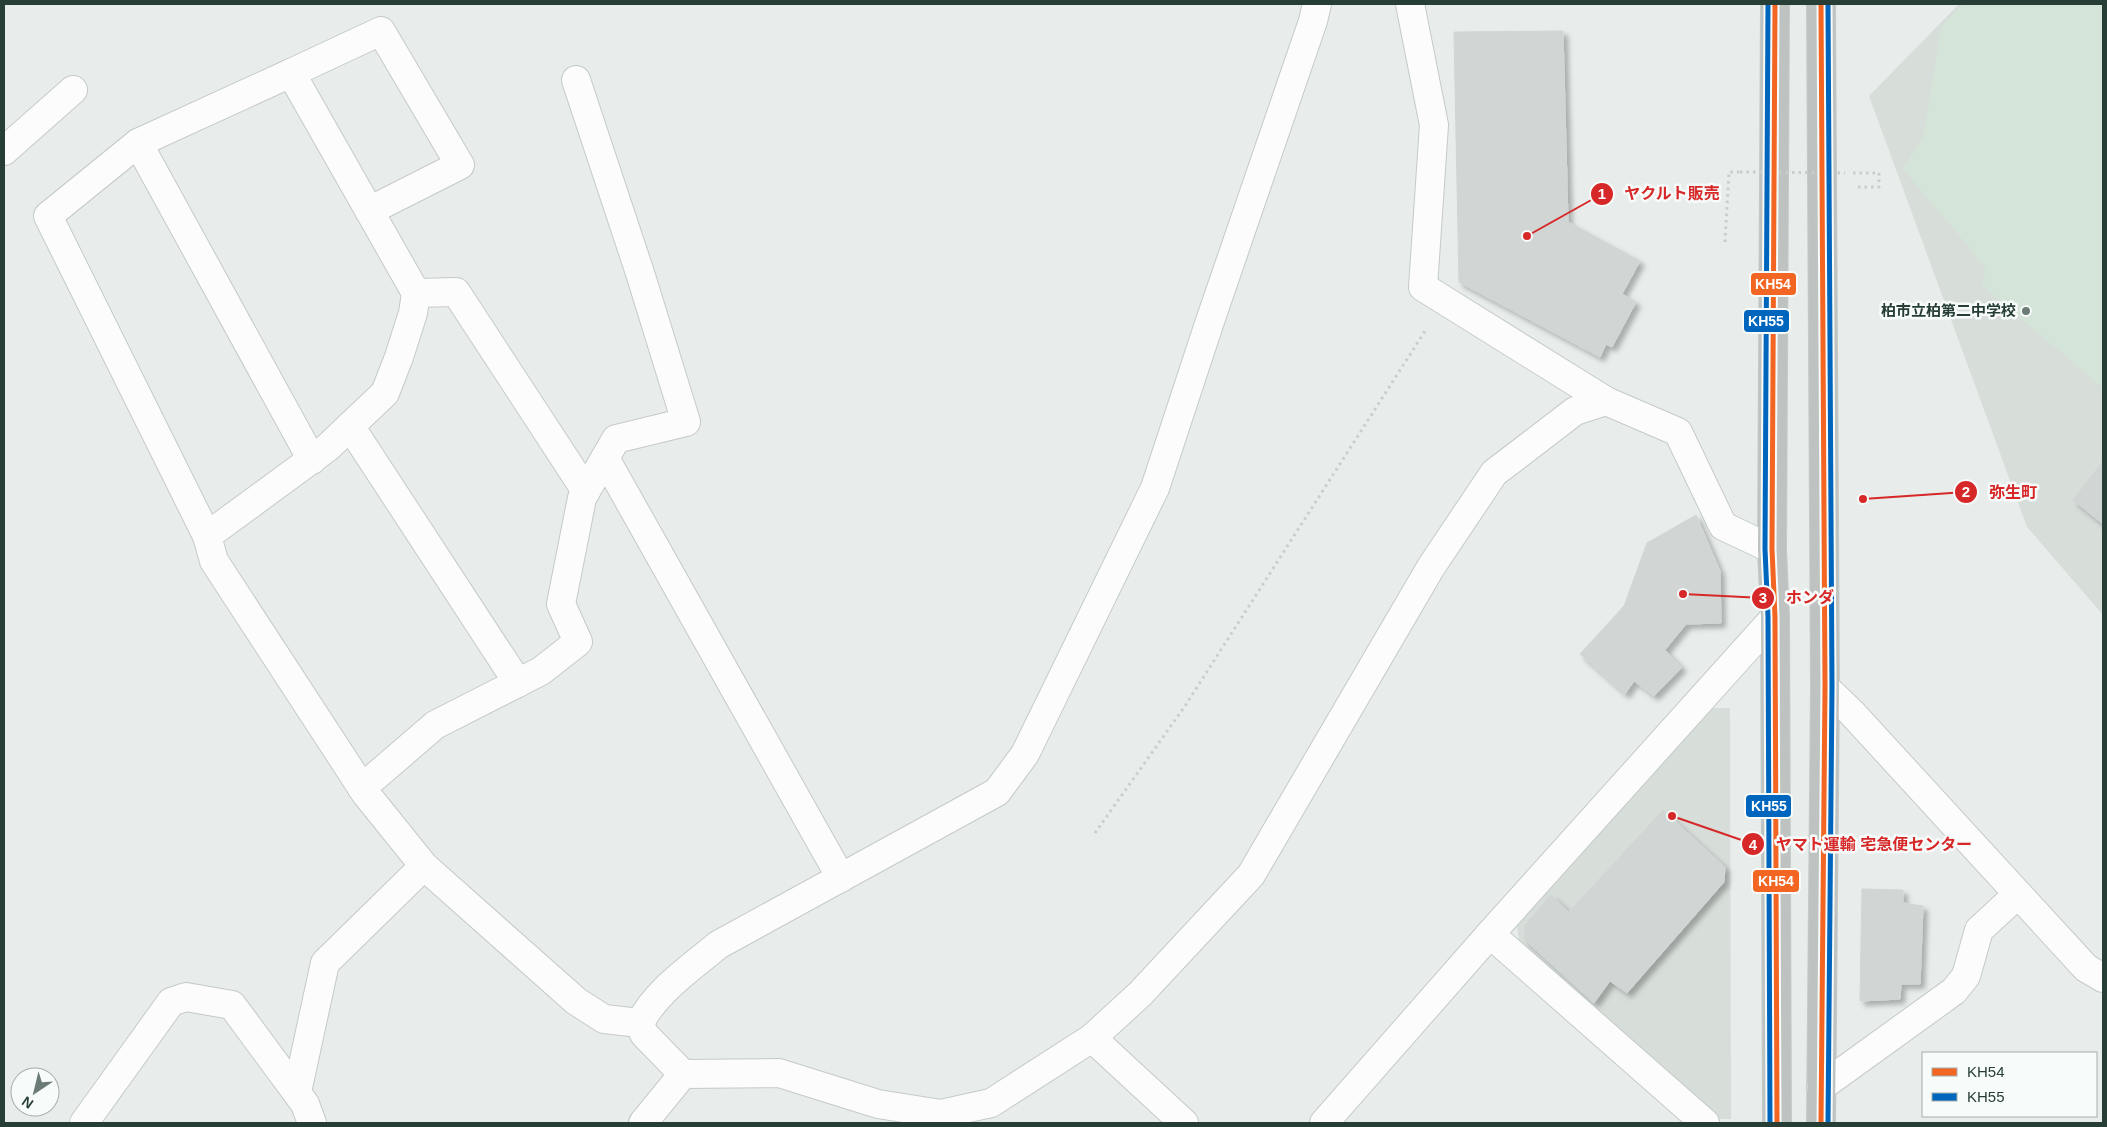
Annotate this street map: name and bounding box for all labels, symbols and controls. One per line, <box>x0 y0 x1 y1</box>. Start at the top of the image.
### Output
callout: ヤクルト販売 <box>1589 178 1730 209</box>
text: 1 <box>1598 185 1606 202</box>
text: ヤクルト販売 <box>1624 185 1720 202</box>
line badge: KH54 <box>1750 272 1797 296</box>
text: KH54 <box>1755 276 1791 292</box>
place label: 柏市立柏第二中学校 <box>1881 302 2016 319</box>
marker: 柏市立柏第二中学校 <box>2020 305 2032 317</box>
line badge: KH55 <box>1743 309 1790 333</box>
text: KH55 <box>1748 313 1784 329</box>
callout: 弥生町 <box>1954 477 2047 508</box>
text: 2 <box>1962 483 1970 500</box>
text: 弥生町 <box>1989 484 2037 501</box>
callout: ホンダ <box>1751 582 1844 613</box>
text: 3 <box>1759 589 1767 606</box>
text: ホンダ <box>1786 589 1834 606</box>
line badge: KH55 <box>1745 794 1792 818</box>
text: KH55 <box>1751 798 1787 814</box>
callout: ヤマト運輸 宅急便センター <box>1741 829 1982 860</box>
text: ヤマト運輸 宅急便センター <box>1776 835 1972 853</box>
text: 4 <box>1749 836 1758 853</box>
line badge: KH54 <box>1752 869 1800 893</box>
text: KH54 <box>1758 873 1794 889</box>
legend <box>1922 1052 2097 1117</box>
text: KH54 <box>1967 1063 2005 1080</box>
north arrow <box>10 1067 60 1117</box>
text: KH55 <box>1967 1088 2005 1105</box>
text: N <box>19 1093 36 1112</box>

